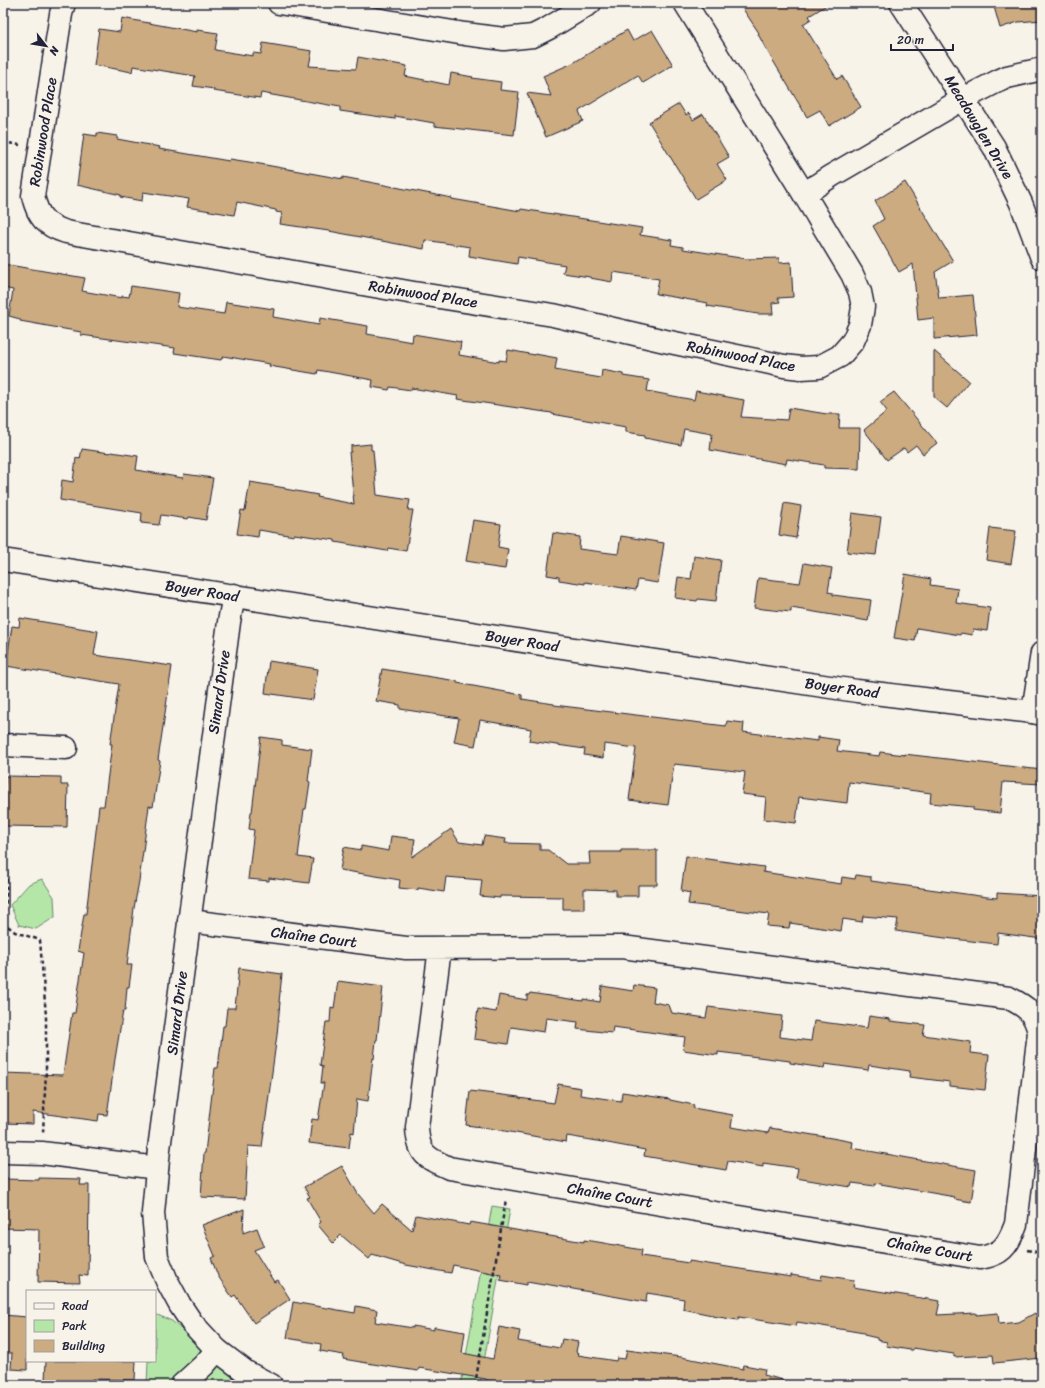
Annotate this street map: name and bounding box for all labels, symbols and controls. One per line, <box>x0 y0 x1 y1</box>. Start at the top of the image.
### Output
north arrow <box>26 26 66 66</box>
scale bar <box>891 26 953 52</box>
text: 20 m <box>897 29 924 51</box>
text: N <box>44 42 65 59</box>
street label: Meadowglen Drive <box>937 70 1021 184</box>
street label: Robinwood Place <box>22 76 64 188</box>
street label: Robinwood Place <box>367 273 479 315</box>
street label: Robinwood Place <box>685 333 797 379</box>
street label: Boyer Road <box>163 572 242 610</box>
street label: Boyer Road <box>483 622 562 660</box>
street label: Simard Drive <box>200 648 238 736</box>
street label: Boyer Road <box>803 670 882 706</box>
street label: Chaîne Court <box>270 919 359 955</box>
street label: Simard Drive <box>159 969 195 1057</box>
street label: Chaîne Court <box>565 1175 655 1215</box>
street label: Chaîne Court <box>885 1229 975 1269</box>
legend <box>26 1290 156 1362</box>
text: Road <box>62 1295 89 1317</box>
text: Park <box>62 1315 87 1337</box>
text: Building <box>62 1335 105 1357</box>

